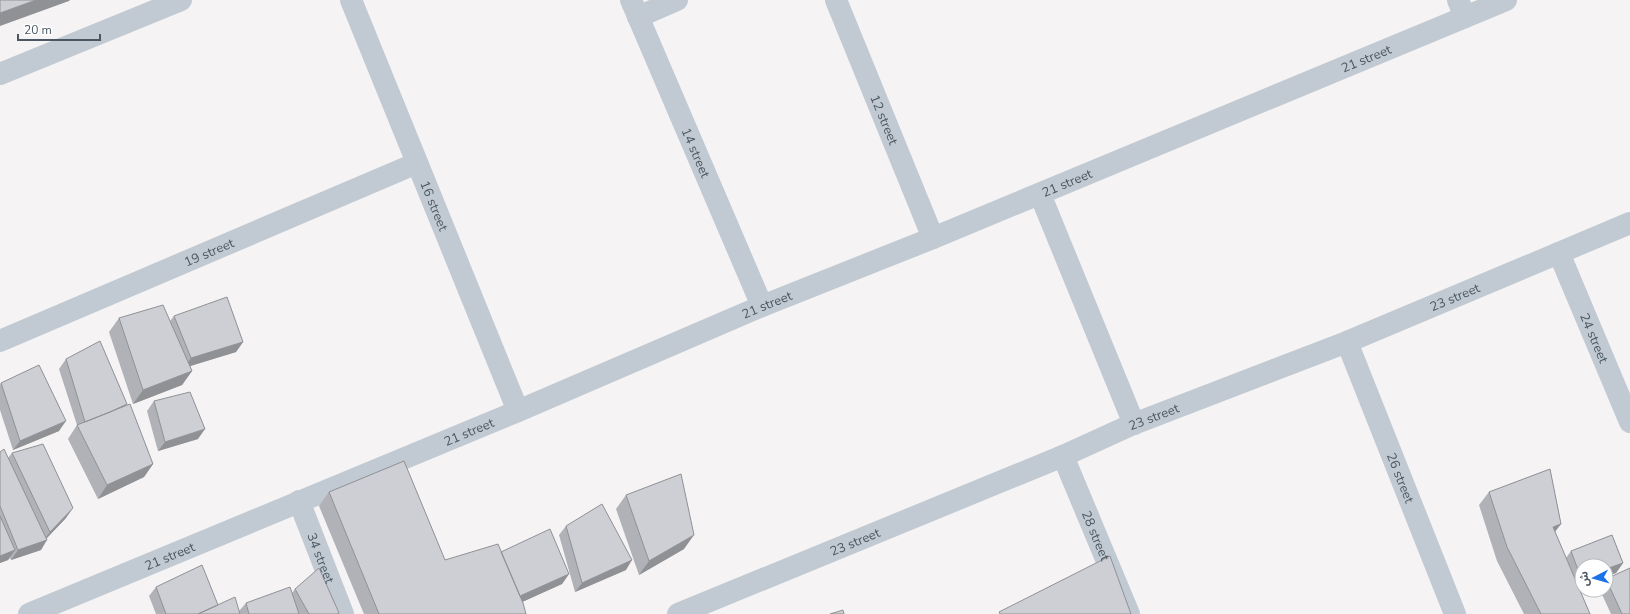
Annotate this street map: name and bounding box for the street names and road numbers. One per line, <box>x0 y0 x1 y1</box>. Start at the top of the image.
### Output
street label: 21 street <box>1339 40 1395 77</box>
street label: 12 street <box>865 92 902 148</box>
street label: 14 street <box>677 125 714 181</box>
street label: 21 street <box>1039 165 1095 202</box>
street label: 16 street <box>415 178 452 234</box>
street label: 19 street <box>181 234 237 271</box>
street label: 23 street <box>1427 279 1483 316</box>
street label: 21 street <box>739 287 795 324</box>
street label: 24 street <box>1575 310 1612 366</box>
street label: 23 street <box>1126 399 1182 435</box>
street label: 21 street <box>441 414 497 451</box>
street label: 26 street <box>1382 450 1418 506</box>
street label: 28 street <box>1077 508 1114 564</box>
street label: 23 street <box>827 524 883 561</box>
street label: 34 street <box>302 530 338 586</box>
street label: 21 street <box>142 538 198 575</box>

